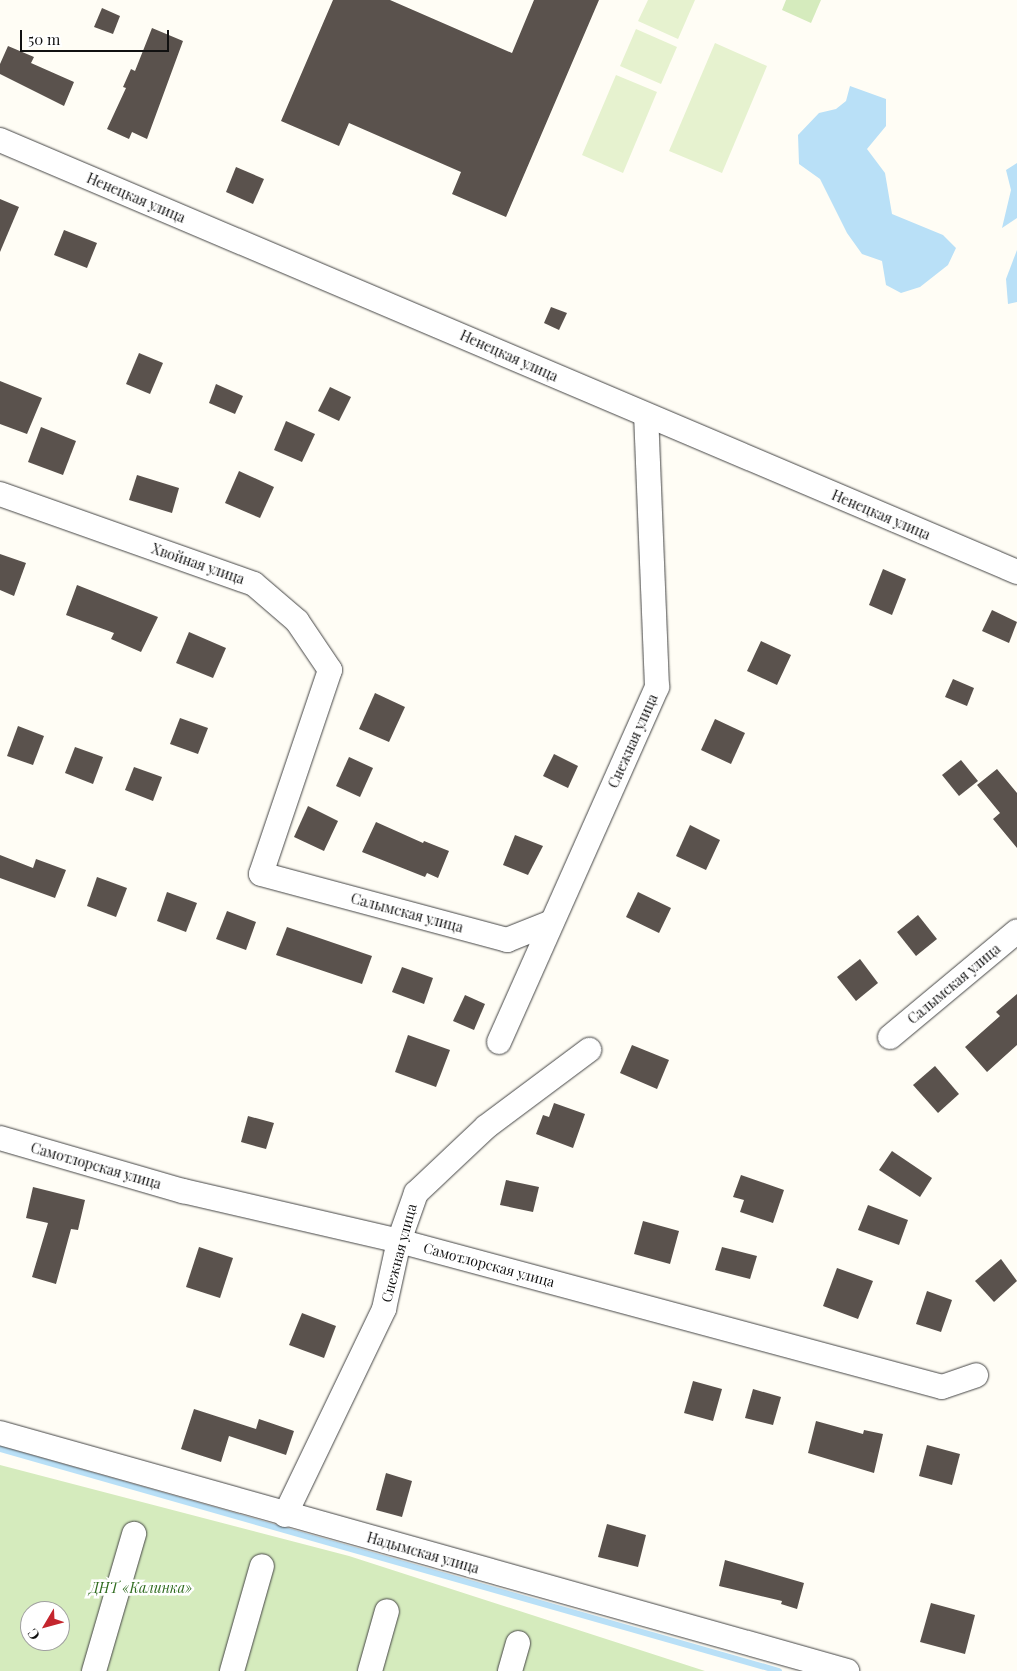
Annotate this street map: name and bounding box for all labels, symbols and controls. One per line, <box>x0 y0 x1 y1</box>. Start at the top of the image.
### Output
scale bar <box>22 20 171 52</box>
text: 50 m <box>28 29 60 49</box>
street label: Ненецкая улица <box>84 170 188 226</box>
street label: Ненецкая улица <box>457 327 561 385</box>
street label: Ненецкая улица <box>829 487 933 543</box>
street label: Хвойная улица <box>149 540 247 588</box>
street label: Снежная улица <box>605 691 661 791</box>
street label: Салымская улица <box>349 890 465 936</box>
street label: Салымская улица <box>904 940 1004 1028</box>
street label: Самотлорская улица <box>29 1139 163 1193</box>
street label: Снежная улица <box>378 1202 420 1304</box>
street label: Самотлорская улица <box>422 1239 556 1291</box>
street label: Надымская улица <box>365 1529 481 1577</box>
park label: ДНТ «Калинка» <box>90 1580 192 1596</box>
north arrow <box>20 1601 70 1651</box>
text: С <box>23 1625 44 1644</box>

